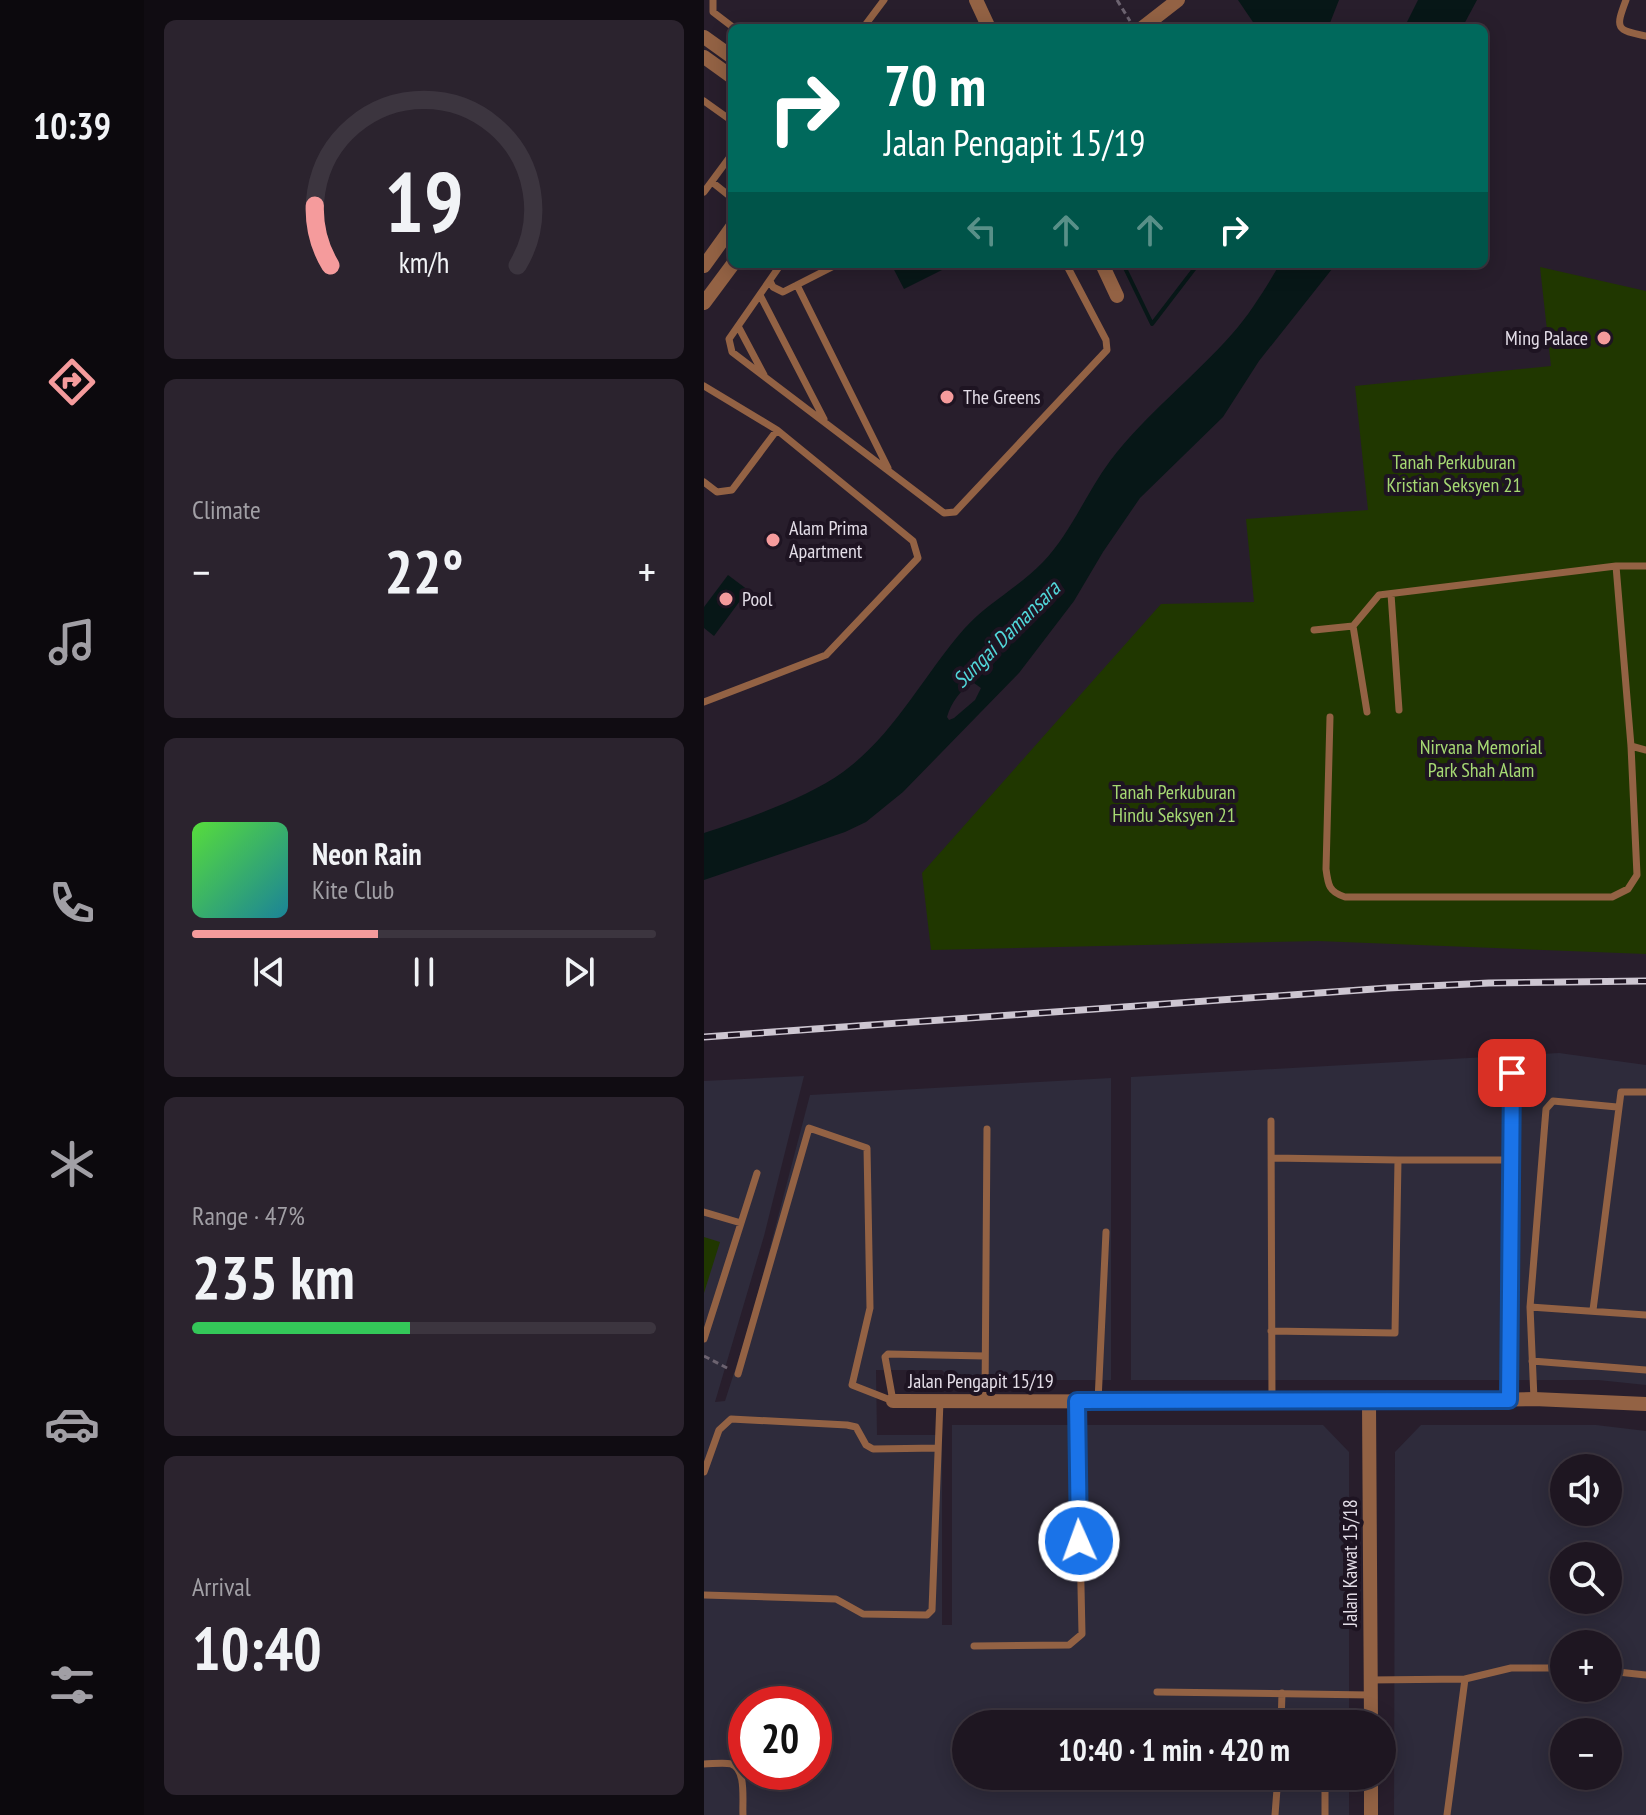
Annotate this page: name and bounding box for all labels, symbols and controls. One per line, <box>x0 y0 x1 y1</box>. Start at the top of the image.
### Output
text: 70 m <box>884 49 986 121</box>
icon: right <box>752 56 856 160</box>
text: 10:39 <box>33 102 111 149</box>
text: Jalan Pengapit 15/19 <box>884 119 1146 166</box>
text: 19 <box>384 146 464 254</box>
icon: left <box>960 208 1004 252</box>
icon: ahead <box>1044 208 1088 252</box>
icon: ahead <box>1128 208 1172 252</box>
icon: right <box>1212 208 1256 252</box>
text: km/h <box>399 244 449 281</box>
place label: Ming Palace <box>1505 325 1588 351</box>
marker: Ming Palace <box>1595 329 1613 347</box>
icon: directions <box>44 354 100 410</box>
place label: The Greens <box>963 384 1041 410</box>
marker: The Greens <box>938 388 956 406</box>
park label: Tanah Perkuburan Kristian Seksyen 21 <box>1386 449 1522 498</box>
text: Climate <box>192 493 261 526</box>
place label: Alam Prima Apartment <box>789 515 868 564</box>
marker: Alam Prima Apartment <box>764 531 782 549</box>
text: 22° <box>384 532 464 610</box>
text: − <box>192 543 210 600</box>
text: + <box>638 543 656 600</box>
water label: Sungai Damansara <box>946 574 1066 694</box>
place label: Pool <box>742 586 773 612</box>
marker: Pool <box>717 590 735 608</box>
icon: music <box>44 614 100 670</box>
park label: Nirvana Memorial Park Shah Alam <box>1420 734 1543 783</box>
park label: Tanah Perkuburan Hindu Seksyen 21 <box>1112 779 1236 828</box>
text: Neon Rain <box>312 834 422 873</box>
text: Kite Club <box>312 873 394 906</box>
icon: phone <box>44 875 100 931</box>
icon: previous <box>247 950 291 994</box>
icon: pause <box>402 950 446 994</box>
icon: next <box>557 950 601 994</box>
pin <box>1478 1039 1546 1107</box>
icon: arrive <box>1490 1051 1534 1095</box>
icon: climate <box>44 1136 100 1192</box>
text: Range · 47% <box>192 1199 305 1232</box>
text: 235 km <box>192 1238 355 1316</box>
street label: Jalan Pengapit 15/19 <box>907 1368 1054 1394</box>
icon: car <box>44 1396 100 1452</box>
map controls <box>1550 1454 1622 1790</box>
button: sound <box>1550 1454 1622 1526</box>
position arrow <box>1037 1499 1121 1583</box>
street label: Jalan Kawat 15/18 <box>1337 1499 1363 1628</box>
button: search <box>1550 1542 1622 1614</box>
text: Arrival <box>192 1570 251 1603</box>
text: 10:40 <box>192 1609 322 1687</box>
button: + <box>1550 1630 1622 1702</box>
icon: filters <box>44 1657 100 1713</box>
speed limit sign: 20 <box>728 1686 832 1790</box>
button: − <box>1550 1718 1622 1790</box>
text: 10:40 · 1 min · 420 m <box>1058 1730 1290 1769</box>

